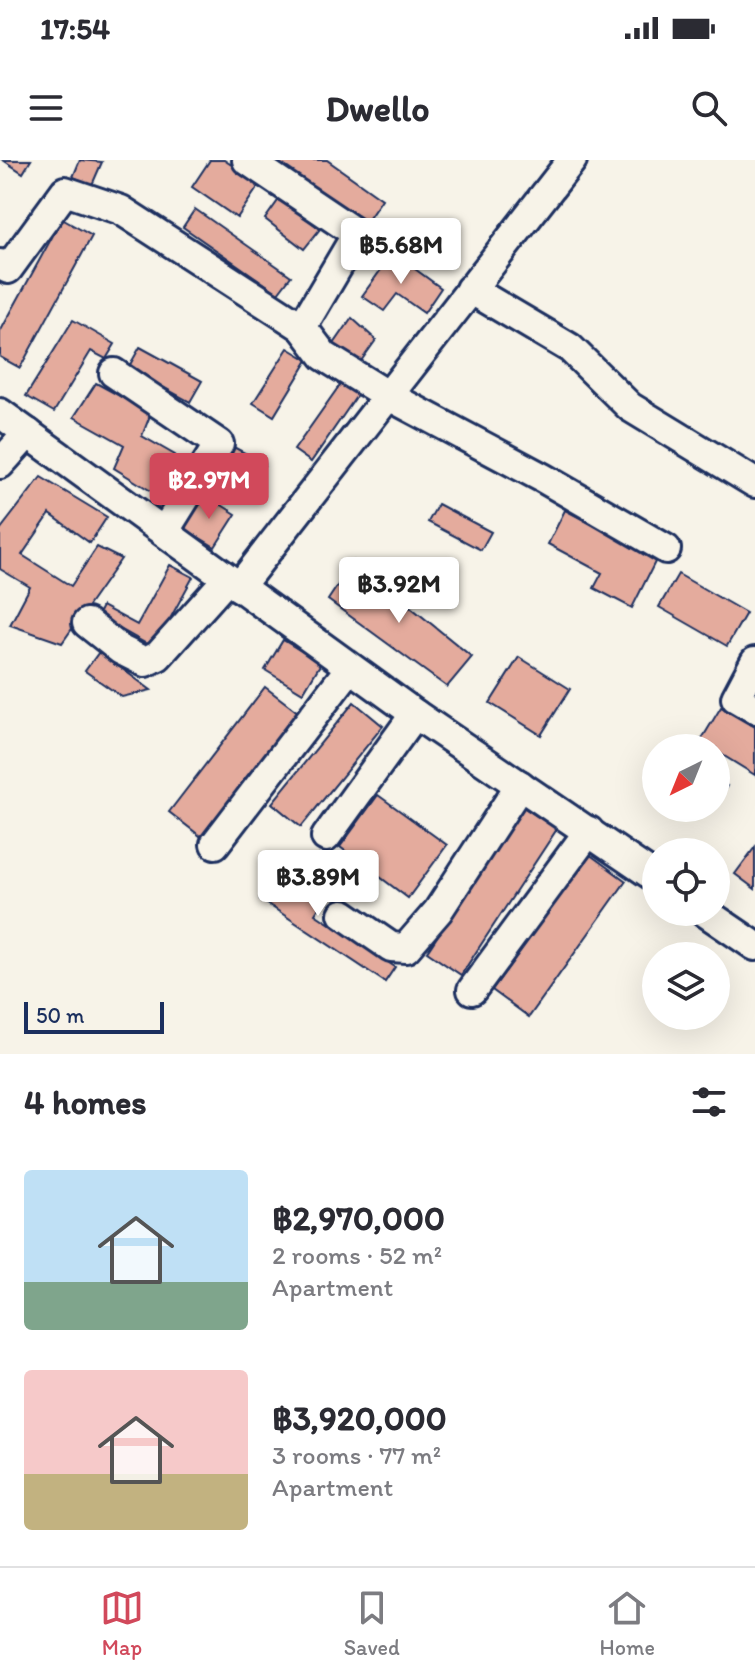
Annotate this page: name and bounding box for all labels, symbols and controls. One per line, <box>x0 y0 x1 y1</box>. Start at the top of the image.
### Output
text: 17:54 <box>40 10 110 47</box>
icon: menu <box>24 86 68 130</box>
icon: search <box>687 86 731 130</box>
text: Dwello <box>325 87 430 130</box>
pin: ฿5.68M <box>336 218 466 286</box>
text: ฿5.68M <box>359 228 443 260</box>
pin: ฿2.97M <box>144 453 274 521</box>
text: ฿2.97M <box>168 463 250 495</box>
pin: ฿3.92M <box>334 557 464 625</box>
text: ฿3.92M <box>357 567 441 599</box>
north arrow <box>642 734 730 822</box>
map controls <box>642 734 730 1030</box>
button: locate <box>642 838 730 926</box>
pin: ฿3.89M <box>253 850 383 918</box>
text: ฿3.89M <box>276 860 360 892</box>
button: layers <box>642 942 730 1030</box>
scale bar <box>24 998 164 1034</box>
text: 50 m <box>36 1002 85 1029</box>
icon: filters <box>687 1080 731 1124</box>
text: 4 homes <box>24 1082 147 1123</box>
text: ฿2,970,000 <box>272 1198 445 1239</box>
icon: home <box>88 1202 184 1298</box>
text: 2 rooms · 52 m² <box>272 1239 442 1271</box>
text: Apartment <box>272 1271 393 1303</box>
text: ฿3,920,000 <box>272 1398 447 1439</box>
icon: home <box>88 1402 184 1498</box>
text: 3 rooms · 77 m² <box>272 1439 441 1471</box>
text: Apartment <box>272 1471 393 1503</box>
tab: Map <box>100 1586 144 1661</box>
tab: Saved <box>344 1586 400 1661</box>
tab: Home <box>600 1586 655 1661</box>

